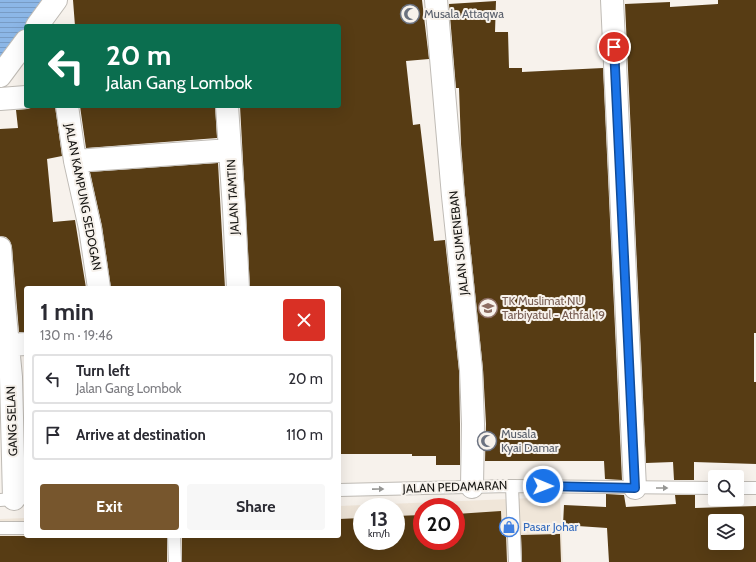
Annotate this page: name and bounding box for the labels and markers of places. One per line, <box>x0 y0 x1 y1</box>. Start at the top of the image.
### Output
mosque icon: Musala Attaqwa <box>399 3 421 25</box>
place label: Musala Attaqwa <box>424 6 504 21</box>
pin <box>597 30 631 64</box>
place label: TK Muslimat NU Tarbiyatul - Athfal 19 <box>502 293 605 322</box>
school or university icon: TK Muslimat NU Tarbiyatul - Athfal 19 <box>477 297 499 319</box>
place label: Musala Kyai Damar <box>501 426 559 455</box>
mosque icon: Musala Kyai Damar <box>476 430 498 452</box>
shop icon: Pasar Johar <box>498 516 520 538</box>
place label: Pasar Johar <box>523 519 578 534</box>

